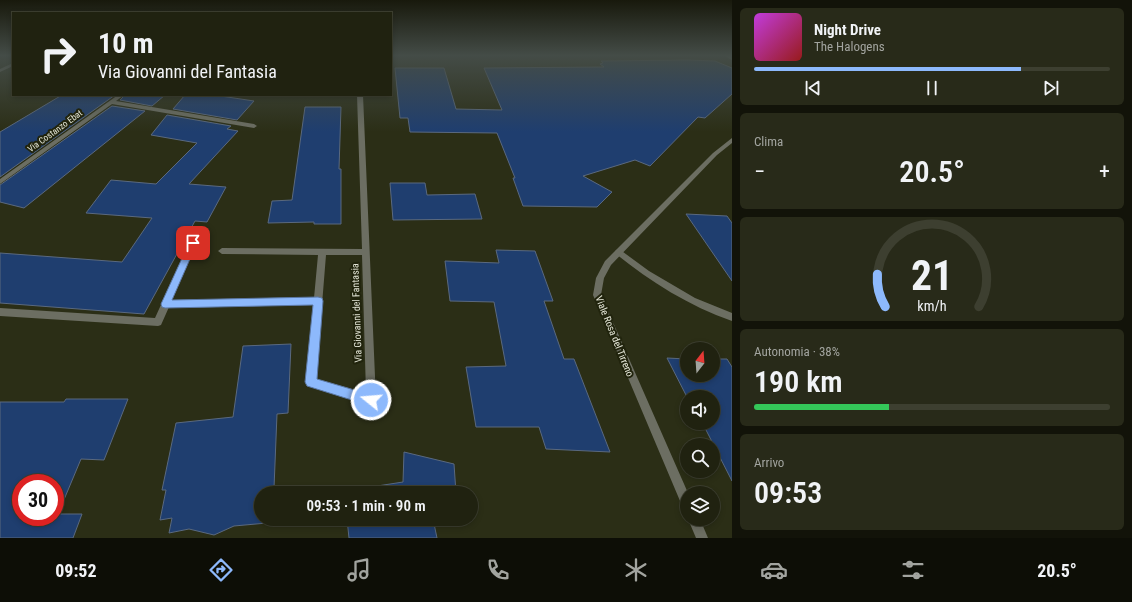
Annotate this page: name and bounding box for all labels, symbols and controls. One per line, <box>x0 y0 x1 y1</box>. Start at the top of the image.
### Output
text: Night Drive <box>814 21 881 39</box>
text: 10 m <box>98 27 154 60</box>
icon: right <box>32 28 84 80</box>
text: The Halogens <box>814 39 885 54</box>
text: Via Giovanni del Fantasia <box>98 61 277 82</box>
icon: previous <box>802 77 824 99</box>
icon: pause <box>921 77 943 99</box>
icon: next <box>1040 77 1062 99</box>
street label: Via Costanzo Ebat <box>26 108 84 154</box>
text: Clima <box>754 134 783 149</box>
text: 20.5° <box>899 154 965 189</box>
text: − <box>754 159 765 184</box>
text: + <box>1099 159 1110 184</box>
pin <box>176 226 210 260</box>
icon: arrive <box>182 232 204 254</box>
text: 21 <box>911 251 953 300</box>
street label: Via Giovanni del Fantasia <box>349 263 364 363</box>
street label: Viale Rosa del Tirreno <box>593 294 636 378</box>
text: km/h <box>917 298 947 314</box>
north arrow <box>680 342 720 382</box>
map controls <box>680 342 720 526</box>
text: Autonomia · 38% <box>754 344 840 359</box>
text: 190 km <box>754 364 843 399</box>
position arrow <box>350 379 392 421</box>
button: sound <box>680 390 720 430</box>
button: search <box>680 438 720 478</box>
text: Arrivo <box>754 455 784 470</box>
speed limit sign: 30 <box>12 474 64 526</box>
text: 09:53 <box>754 475 822 510</box>
button: layers <box>680 486 720 526</box>
text: 09:53 · 1 min · 90 m <box>306 497 426 515</box>
icon: directions <box>207 556 235 584</box>
icon: music <box>345 556 373 584</box>
icon: phone <box>484 556 512 584</box>
icon: climate <box>622 556 650 584</box>
icon: car <box>760 556 788 584</box>
icon: filters <box>899 556 927 584</box>
text: 09:52 <box>55 560 97 581</box>
text: 20.5° <box>1037 560 1077 581</box>

